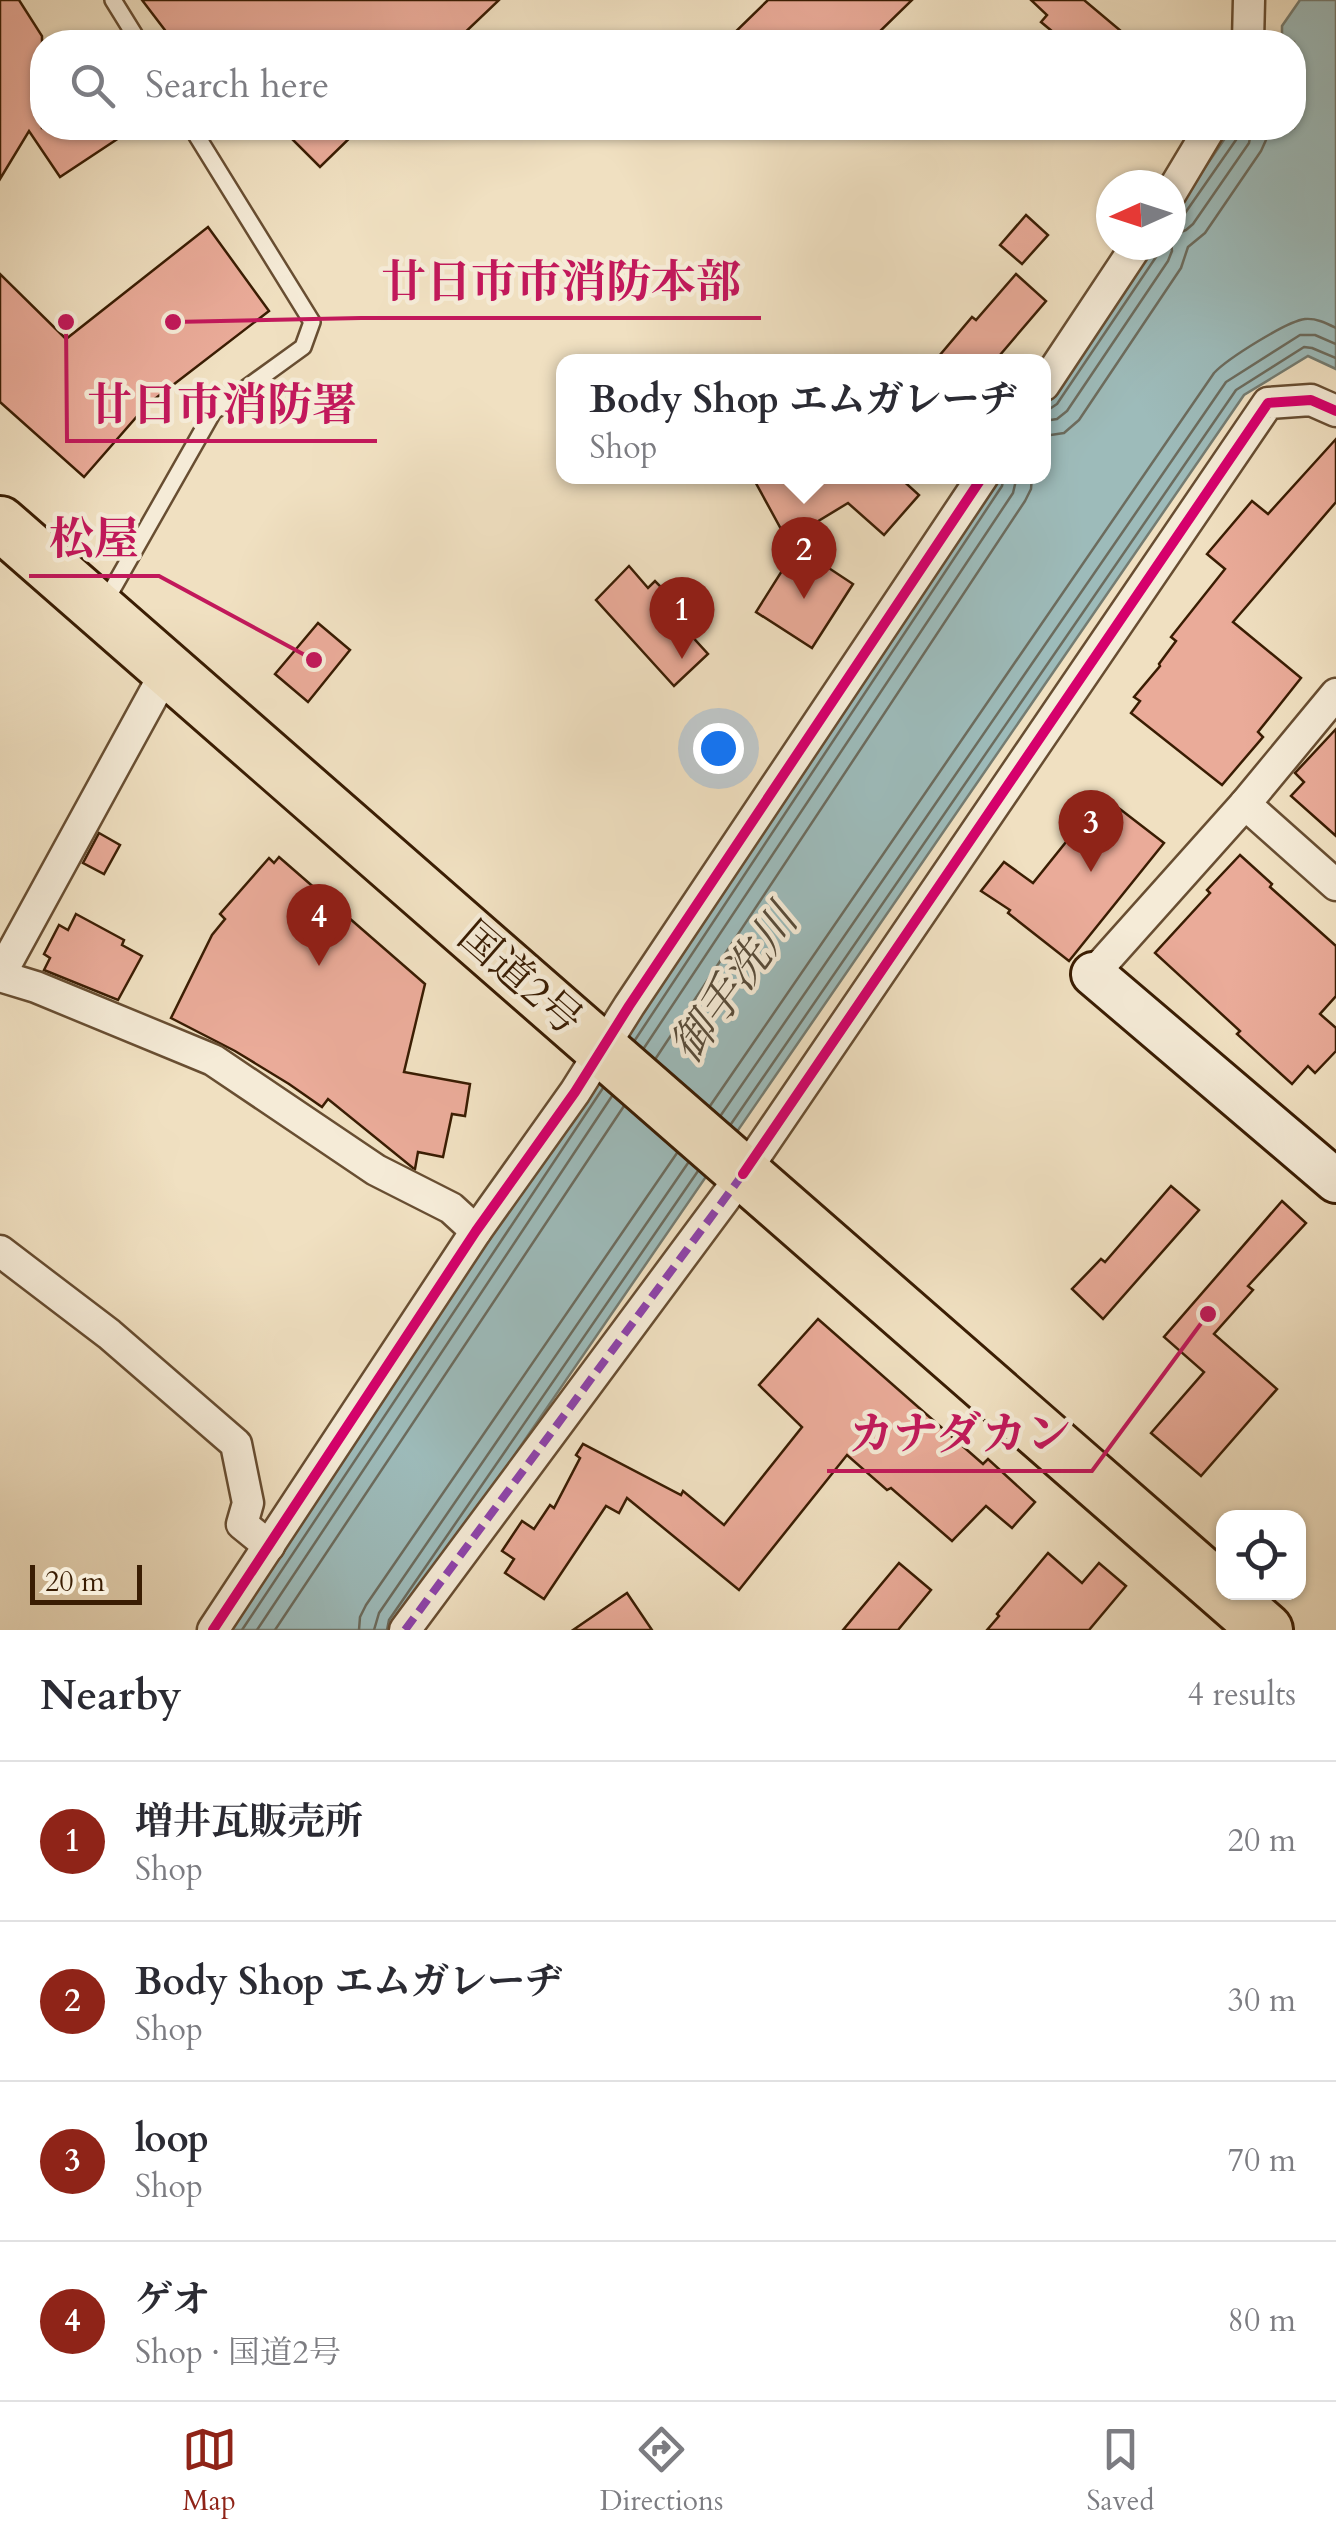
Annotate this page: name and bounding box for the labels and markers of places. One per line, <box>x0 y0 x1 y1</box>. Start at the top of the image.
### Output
callout: 廿日市市消防本部 <box>361 243 761 318</box>
callout: 廿日市消防署 <box>67 366 377 441</box>
callout: 松屋 <box>29 501 159 576</box>
pin: 2 <box>772 516 836 599</box>
pin: 1 <box>650 576 714 659</box>
pin: 3 <box>1058 790 1124 872</box>
pin: 4 <box>286 884 352 966</box>
callout: カナダカン <box>827 1396 1092 1471</box>

